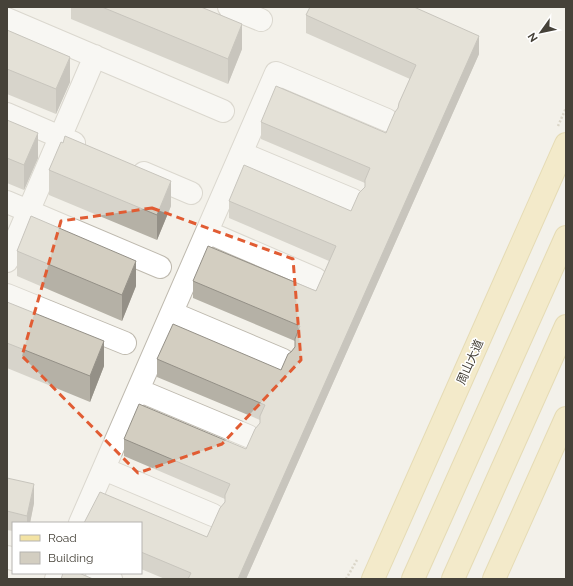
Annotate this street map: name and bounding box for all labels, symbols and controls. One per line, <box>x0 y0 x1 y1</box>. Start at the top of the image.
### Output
north arrow <box>521 12 561 52</box>
text: N <box>525 30 541 44</box>
street label: 周山大道 <box>454 337 486 387</box>
legend <box>12 522 142 574</box>
text: Road <box>48 531 77 545</box>
text: Building <box>48 551 94 565</box>

